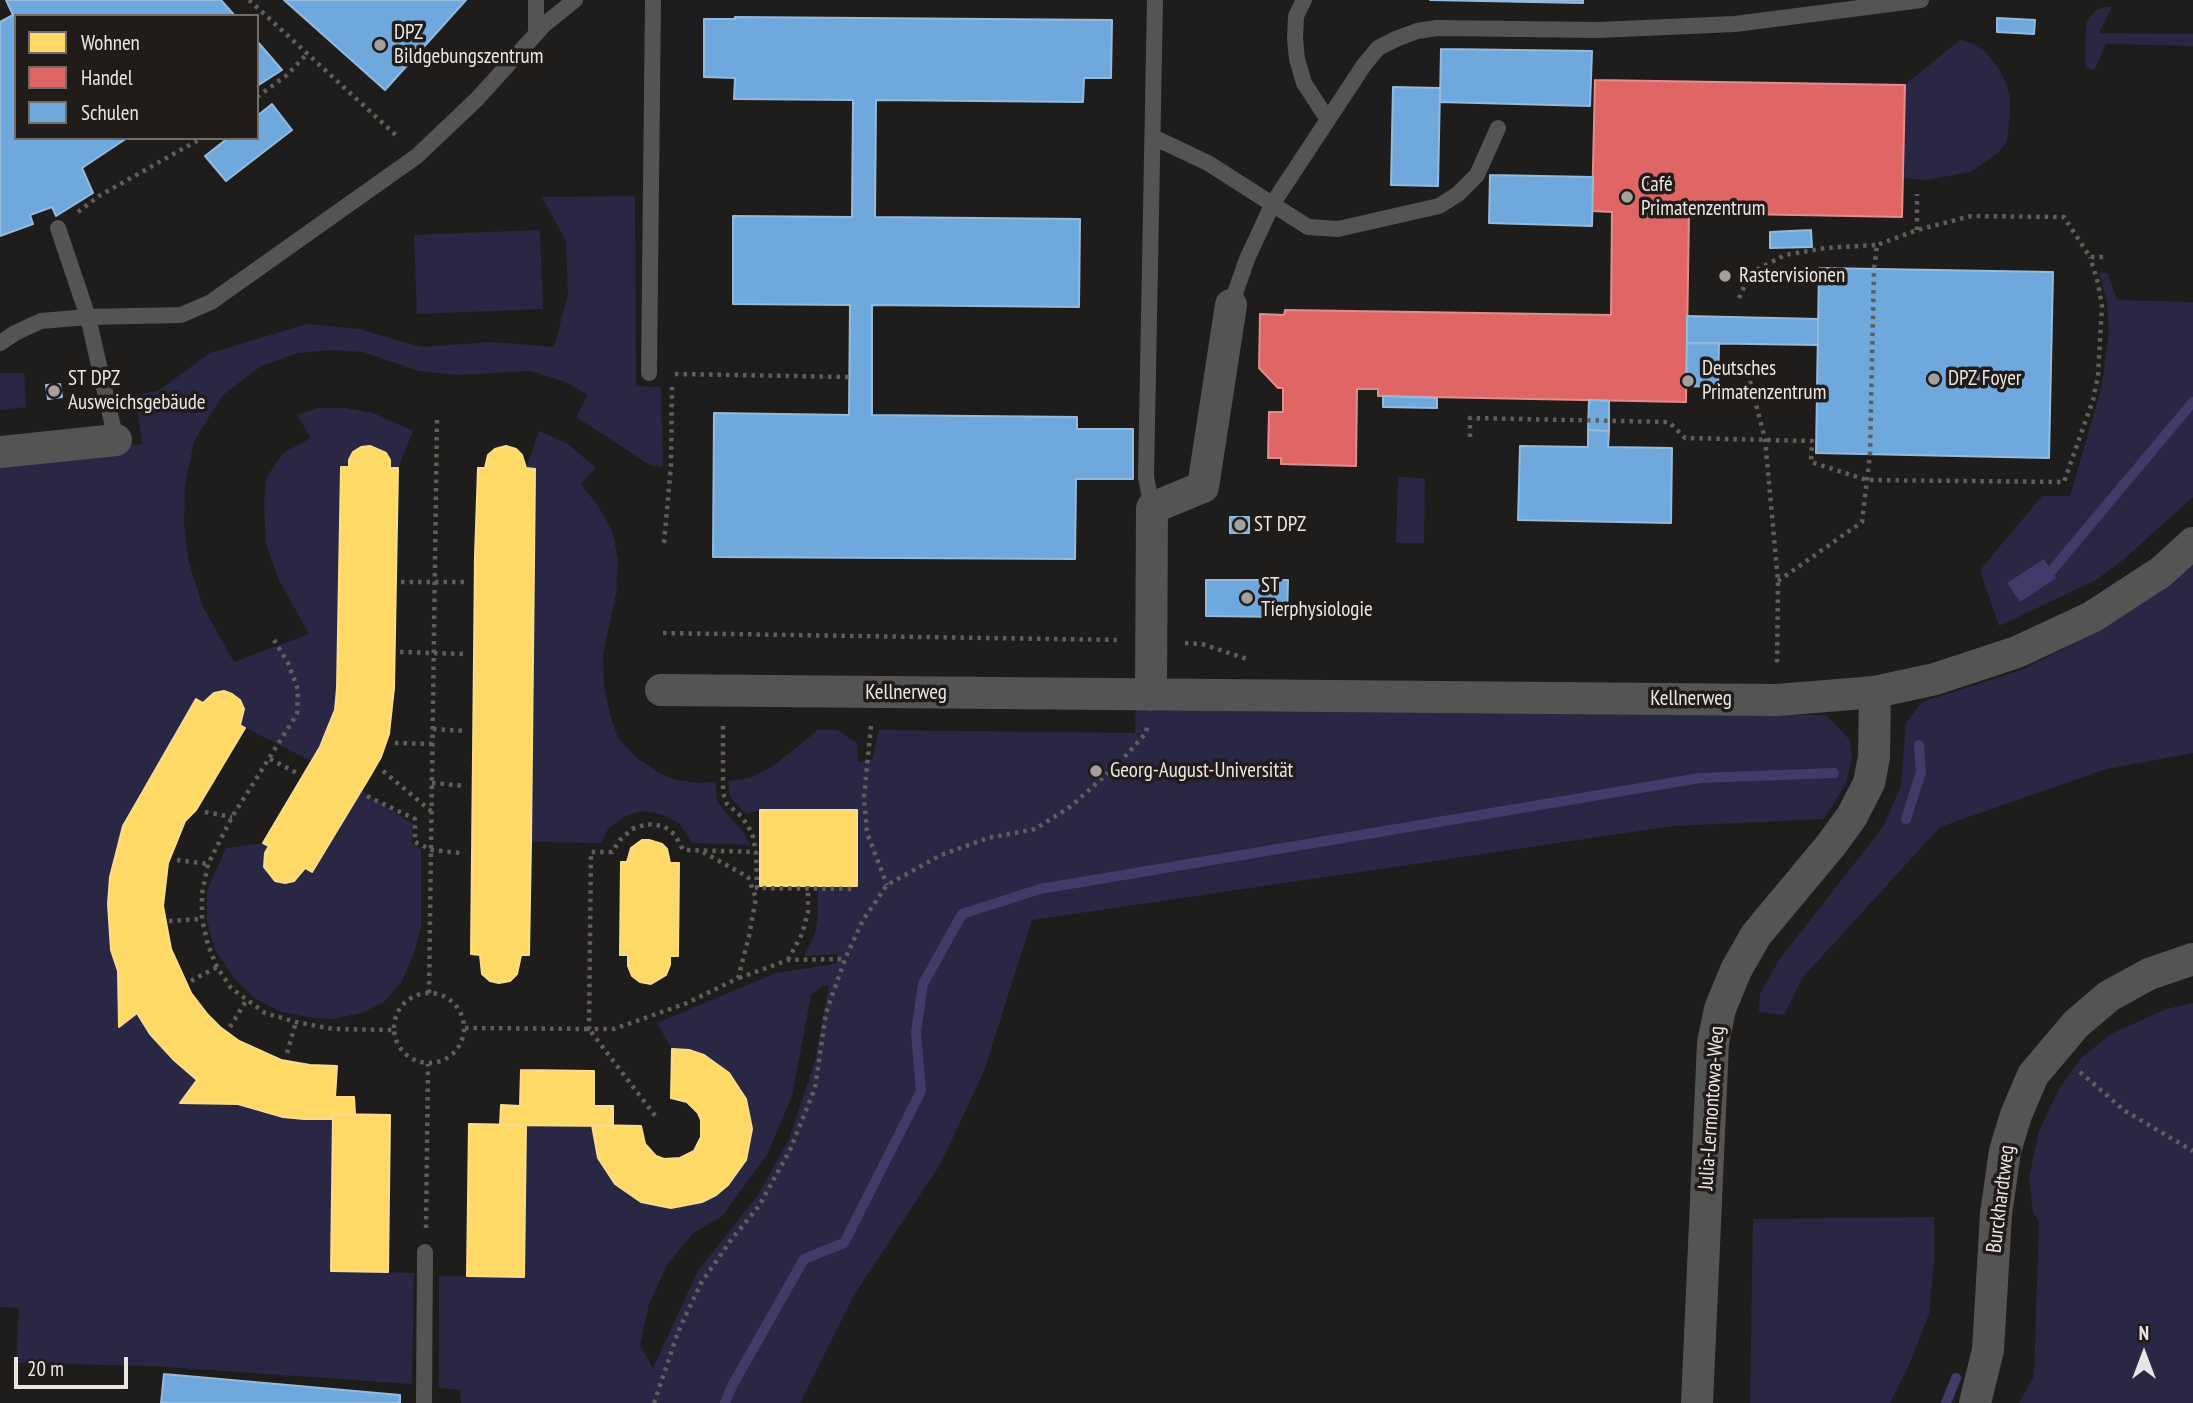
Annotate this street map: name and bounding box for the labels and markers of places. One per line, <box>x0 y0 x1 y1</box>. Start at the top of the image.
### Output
place label: DPZ Bildgebungszentrum <box>394 20 543 70</box>
marker: DPZ Bildgebungszentrum <box>372 37 388 53</box>
place label: Café Primatenzentrum <box>1641 172 1765 222</box>
marker: Café Primatenzentrum <box>1619 189 1635 205</box>
place label: Rastervisionen <box>1739 263 1845 289</box>
marker: Rastervisionen <box>1717 268 1733 284</box>
place label: Deutsches Primatenzentrum <box>1702 356 1826 406</box>
place label: ST DPZ Ausweichsgebäude <box>68 366 206 416</box>
place label: DPZ Foyer <box>1948 366 2022 392</box>
marker: DPZ Foyer <box>1926 371 1942 387</box>
marker: Deutsches Primatenzentrum <box>1680 373 1696 389</box>
marker: ST DPZ Ausweichsgebäude <box>46 383 62 399</box>
place label: ST DPZ <box>1254 512 1306 538</box>
marker: ST DPZ <box>1232 517 1248 533</box>
place label: ST Tierphysiologie <box>1261 573 1373 623</box>
marker: ST Tierphysiologie <box>1239 590 1255 606</box>
place label: Georg-August-Universität <box>1110 758 1293 784</box>
marker: Georg-August-Universität <box>1088 763 1104 779</box>

